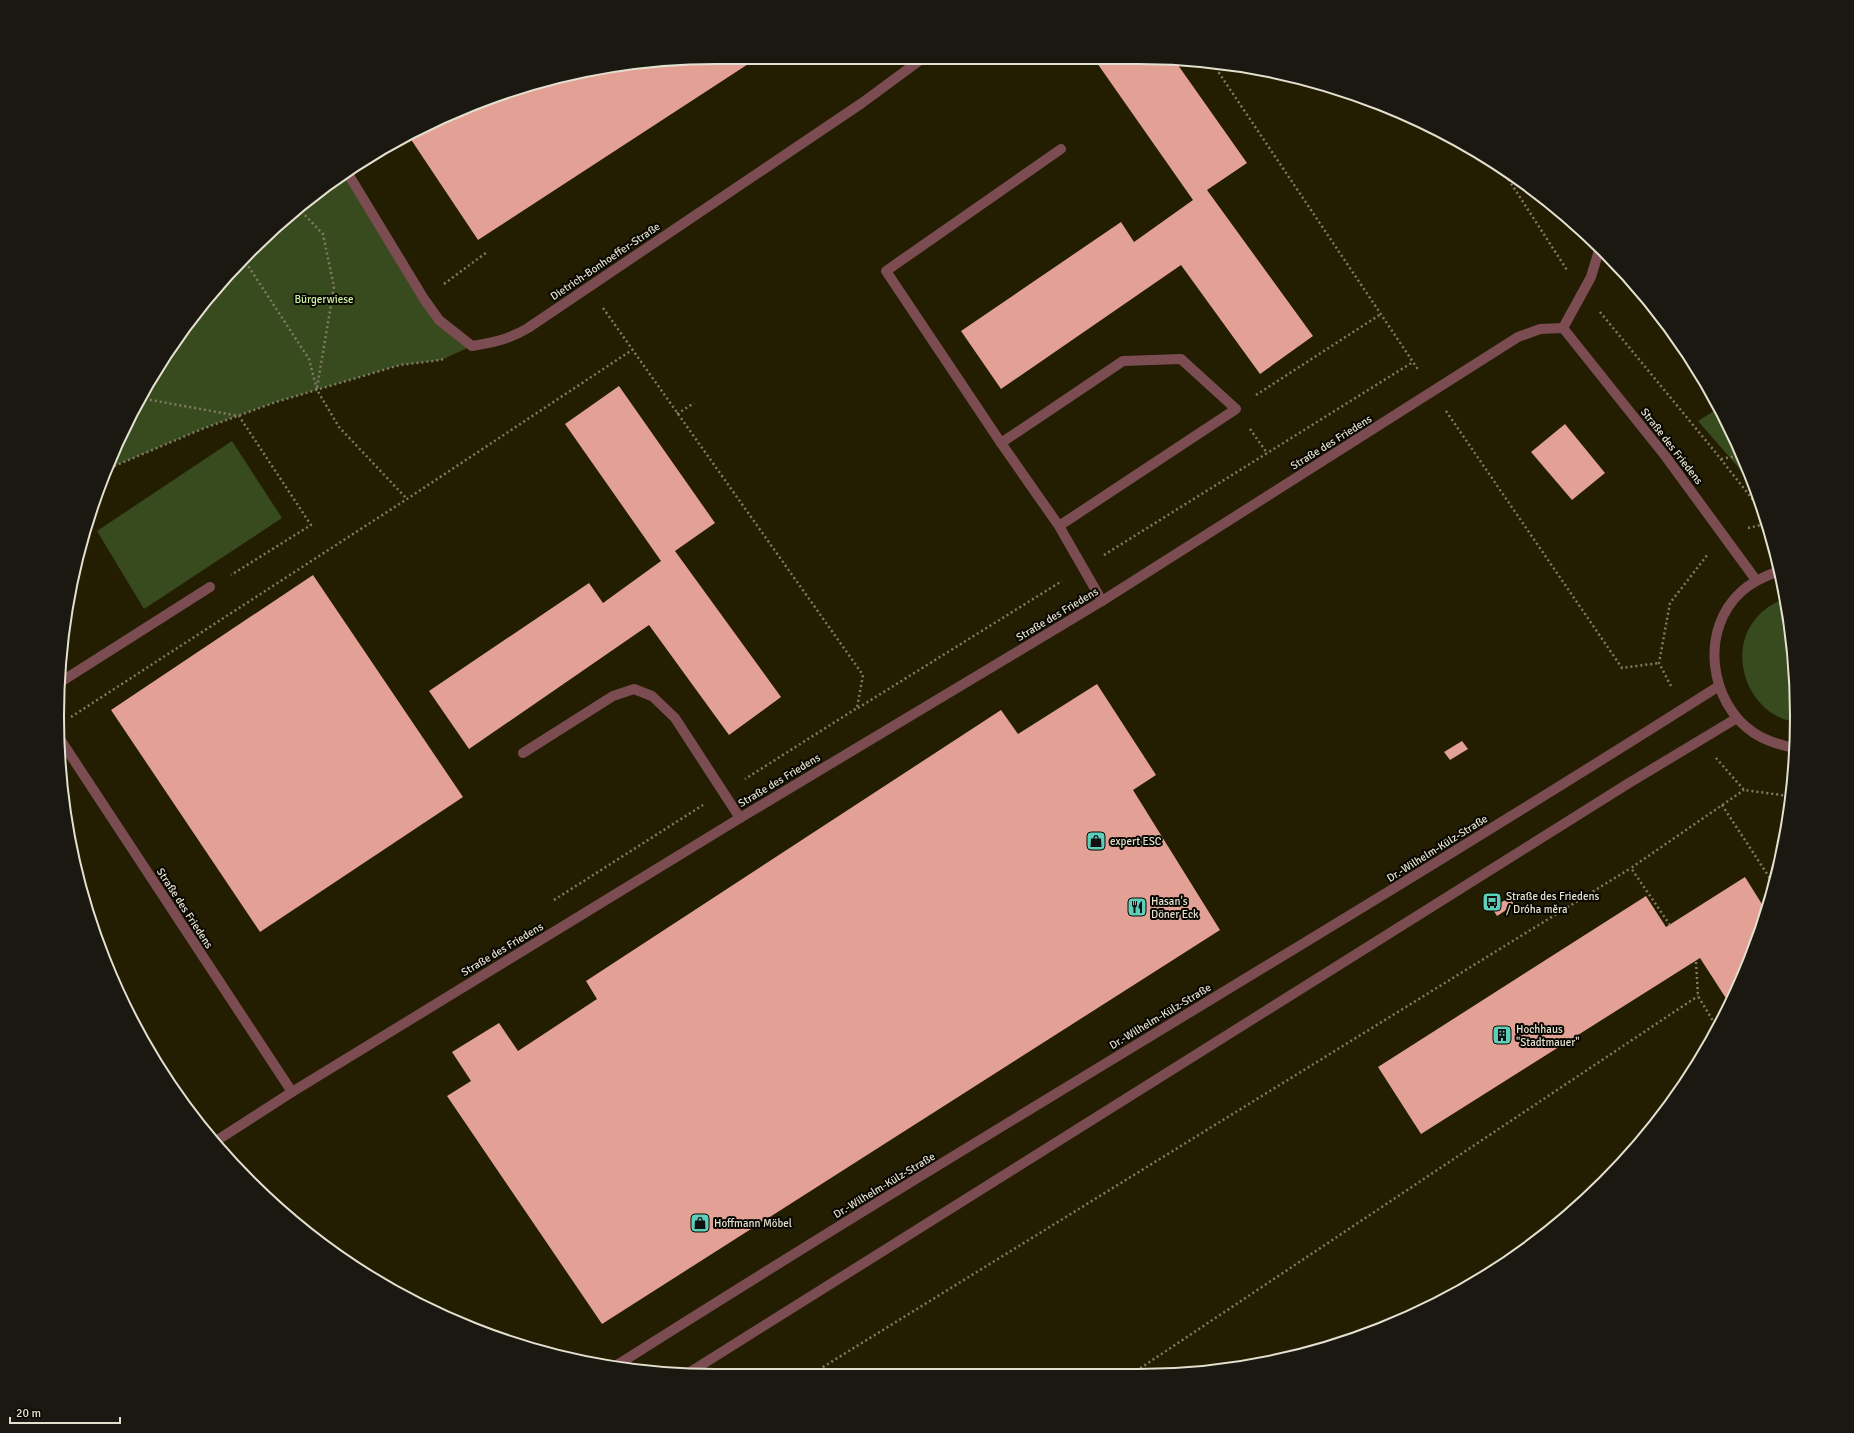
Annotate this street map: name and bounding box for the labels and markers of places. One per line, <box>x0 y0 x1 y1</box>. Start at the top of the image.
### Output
shop icon: expert ESC <box>1085 830 1107 852</box>
place label: expert ESC <box>1110 835 1162 848</box>
place label: Straße des Friedens / Dróha měra <box>1506 890 1599 916</box>
bus stop icon: Straße des Friedens / Dróha měra <box>1481 891 1503 913</box>
place label: Hasan's Döner Eck <box>1151 895 1199 921</box>
restaurant icon: Hasan's Döner Eck <box>1126 896 1148 918</box>
place label: Hochhaus "Stadtmauer" <box>1516 1023 1580 1049</box>
building icon: Hochhaus "Stadtmauer" <box>1491 1024 1513 1046</box>
shop icon: Hoffmann Möbel <box>689 1212 711 1234</box>
place label: Hoffmann Möbel <box>714 1217 792 1230</box>

